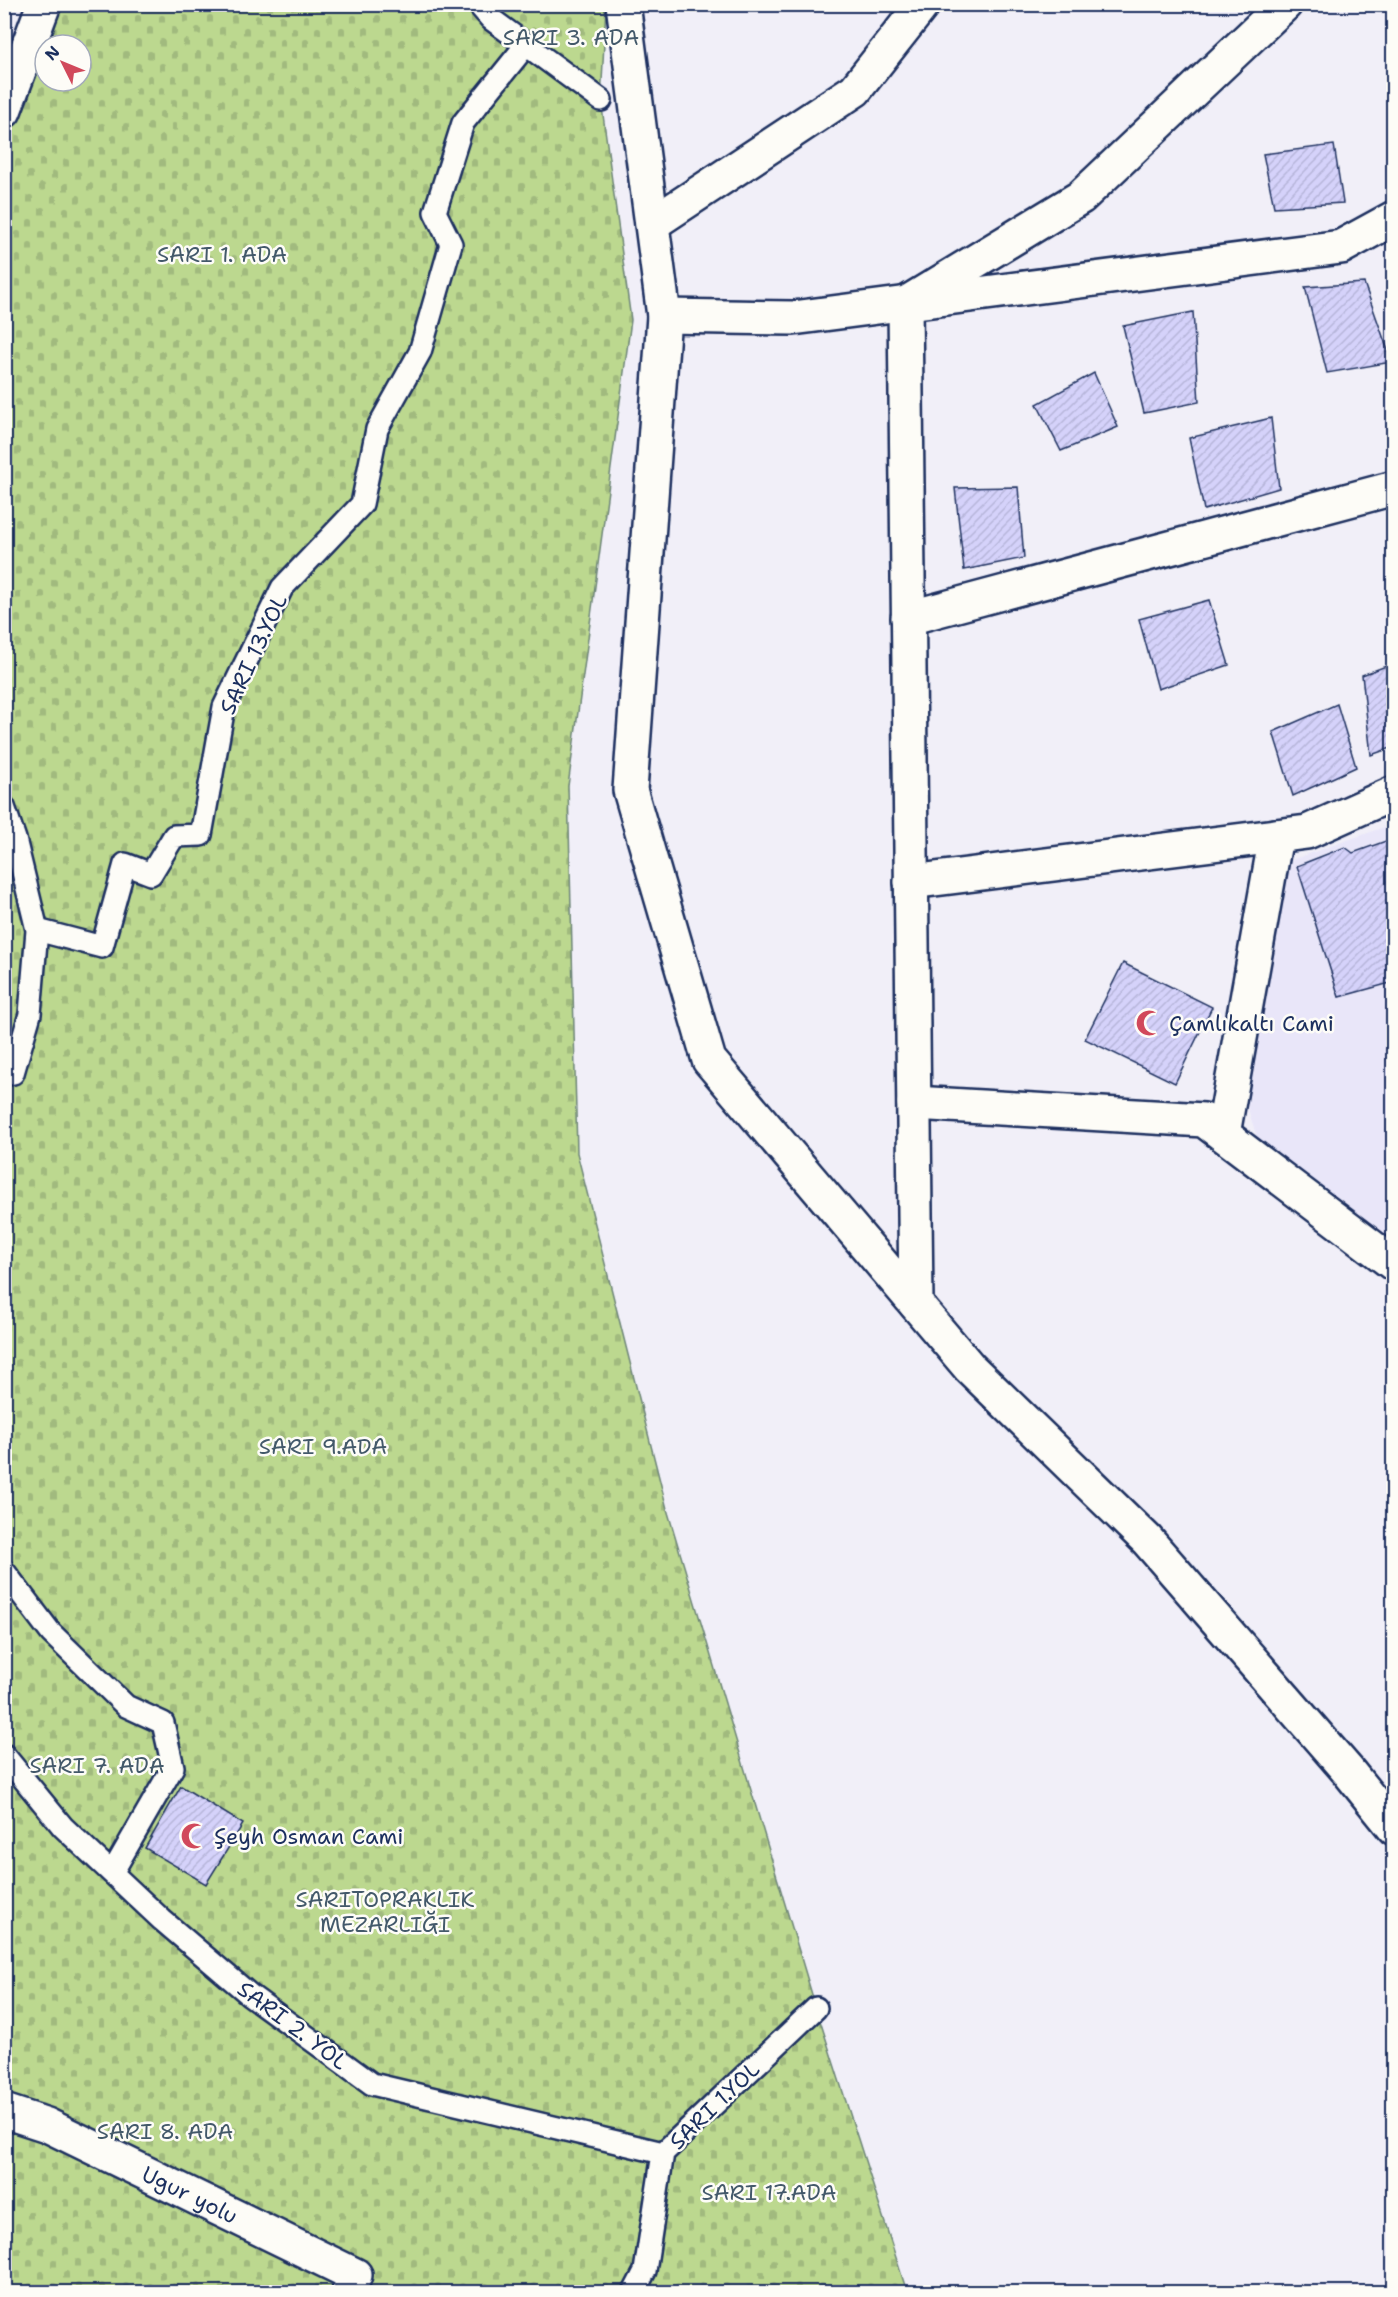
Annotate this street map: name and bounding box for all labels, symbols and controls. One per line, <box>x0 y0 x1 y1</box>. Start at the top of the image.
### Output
park label: SARI 3. ADA <box>503 23 639 52</box>
north arrow <box>33 33 93 93</box>
text: N <box>40 41 64 65</box>
park label: SARI 1. ADA <box>157 240 287 269</box>
street label: SARI 13.YOL <box>213 589 294 719</box>
mosque icon: Çamlıkaltı Cami <box>1134 1008 1164 1038</box>
place label: Çamlıkaltı Cami <box>1169 1009 1334 1038</box>
park label: SARI 9.ADA <box>259 1432 387 1461</box>
park label: SARI 7. ADA <box>29 1751 165 1780</box>
mosque icon: Şeyh Osman Cami <box>179 1821 209 1851</box>
place label: Şeyh Osman Cami <box>214 1822 404 1851</box>
park label: SARITOPRAKLIK MEZARLIĞI <box>296 1885 474 1939</box>
street label: SARI 2. YOL <box>232 1974 354 2076</box>
street label: SARI 1.YOL <box>663 2055 766 2156</box>
park label: SARI 8. ADA <box>97 2117 233 2146</box>
street label: Ugur yolu <box>137 2159 242 2231</box>
park label: SARI 17.ADA <box>702 2178 837 2207</box>

